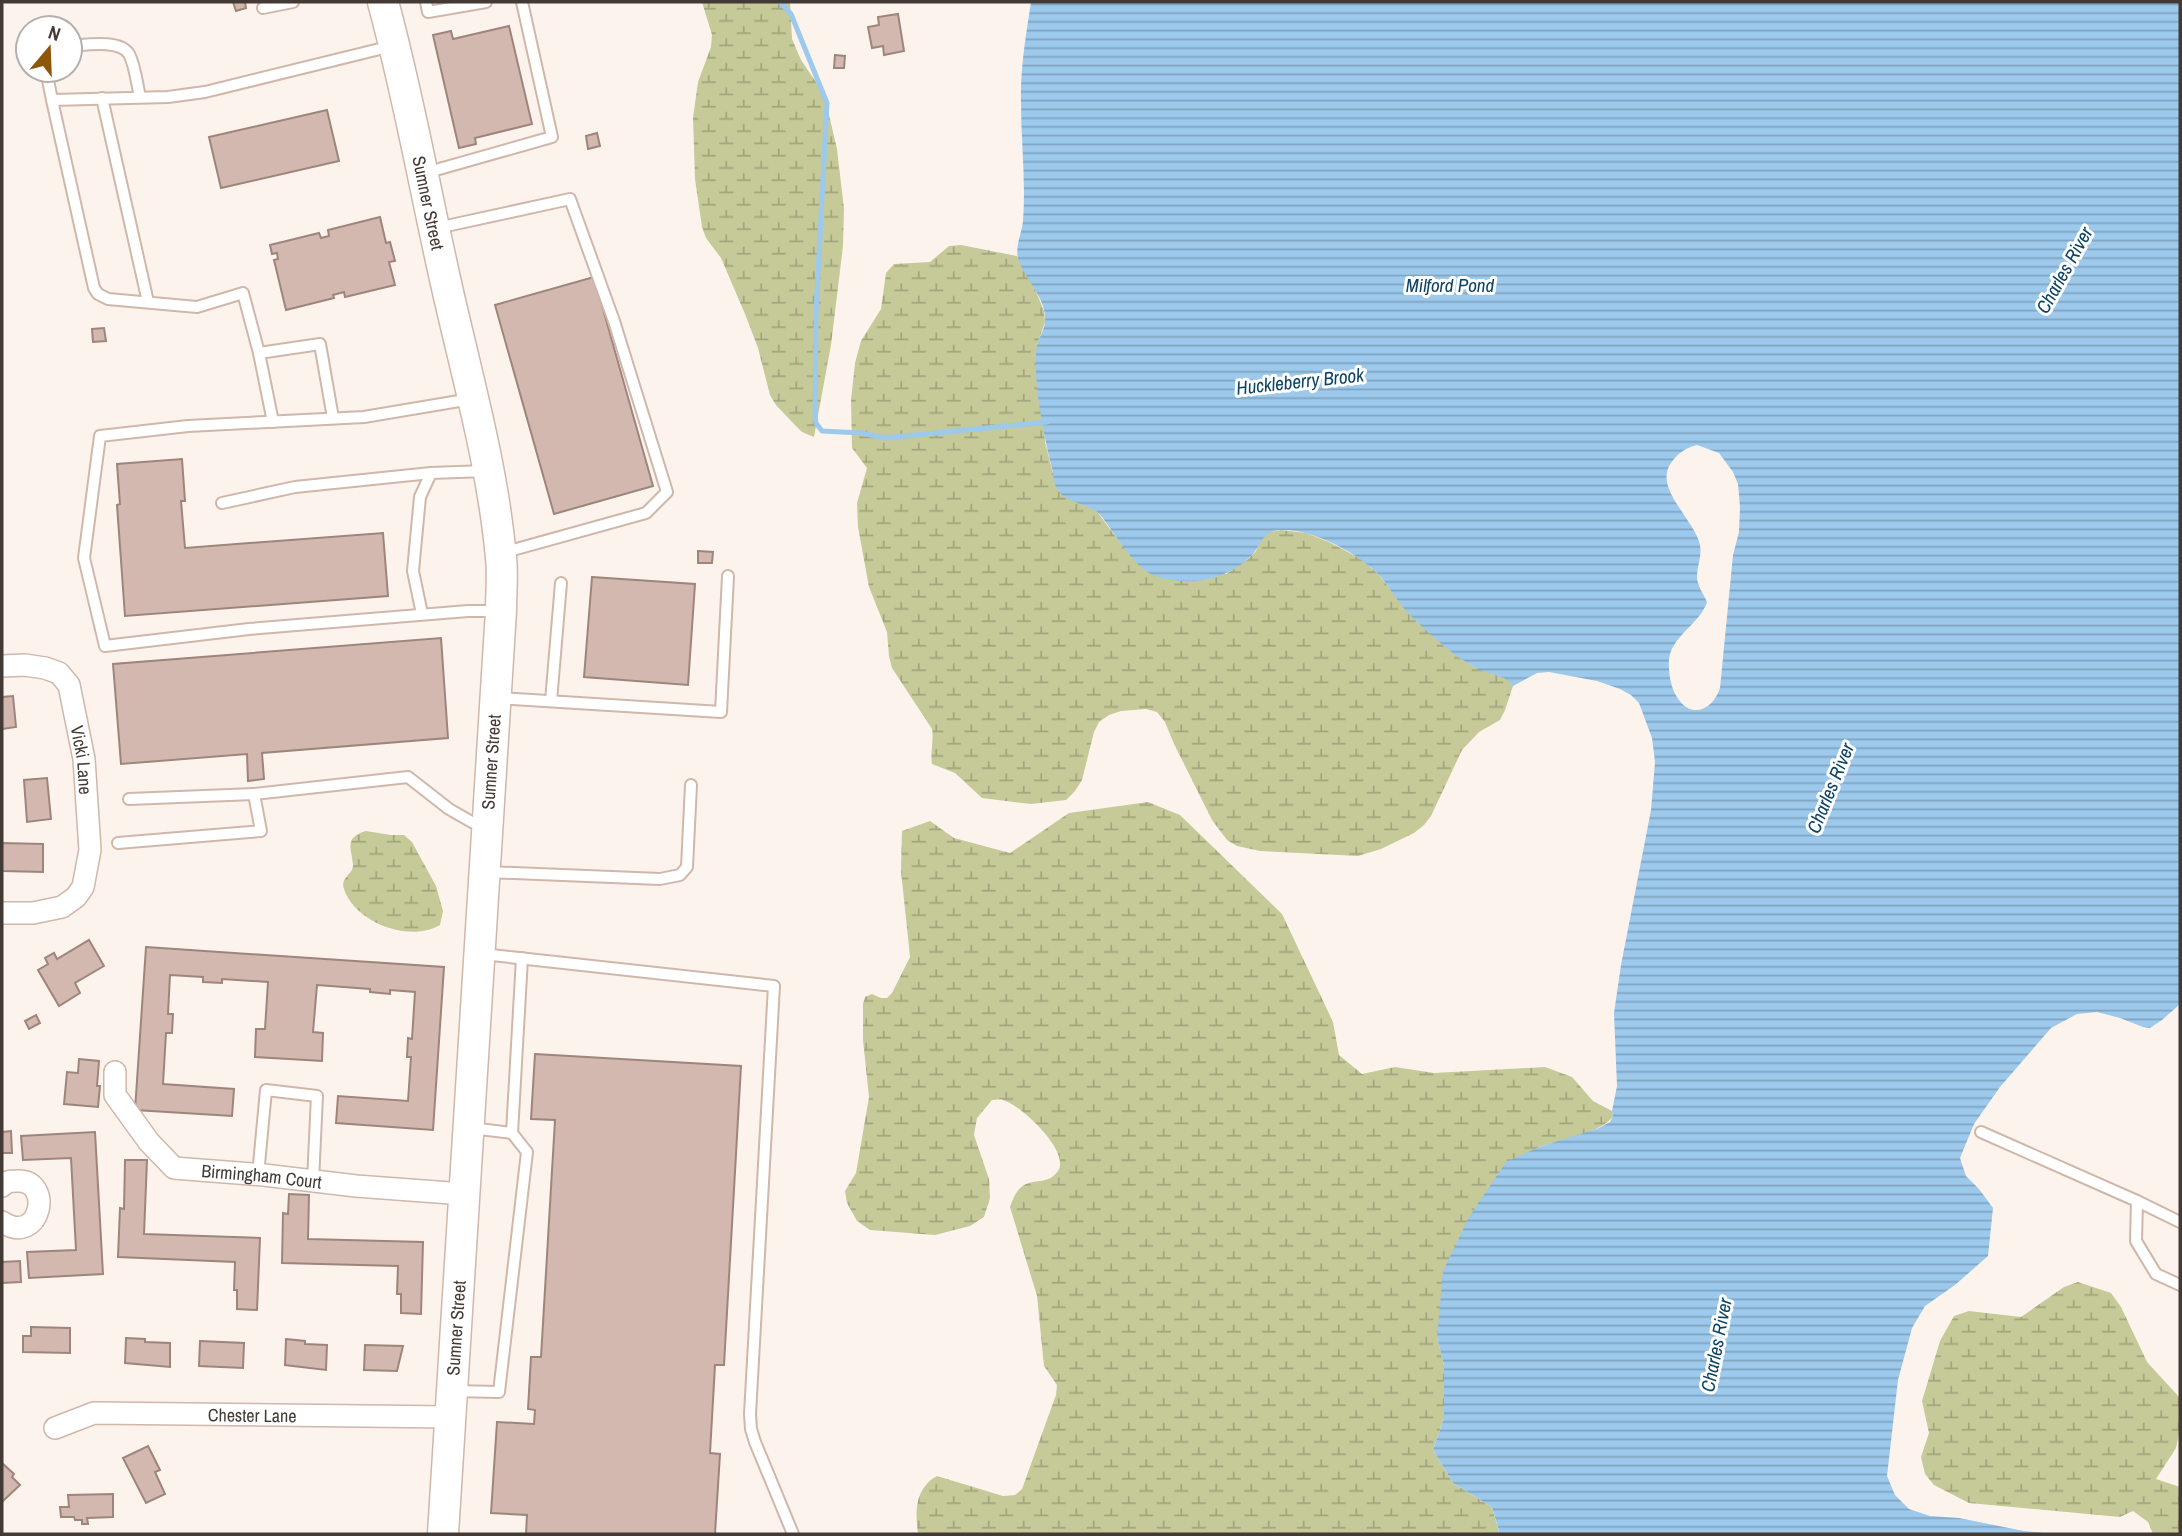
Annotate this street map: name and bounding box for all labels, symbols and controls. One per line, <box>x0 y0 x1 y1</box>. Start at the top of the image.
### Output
north arrow <box>14 14 84 84</box>
text: N <box>45 19 64 47</box>
street label: Sumner Street <box>407 154 451 252</box>
water label: Charles River <box>2030 221 2099 318</box>
water label: Milford Pond <box>1406 272 1494 298</box>
water label: Huckleberry Brook <box>1235 361 1366 401</box>
street label: Sumner Street <box>475 714 507 810</box>
street label: Vicki Lane <box>65 723 99 795</box>
water label: Charles River <box>1800 738 1860 837</box>
street label: Birmingham Court <box>201 1158 323 1194</box>
street label: Sumner Street <box>440 1280 472 1376</box>
water label: Charles River <box>1694 1295 1738 1394</box>
street label: Chester Lane <box>208 1402 297 1428</box>

